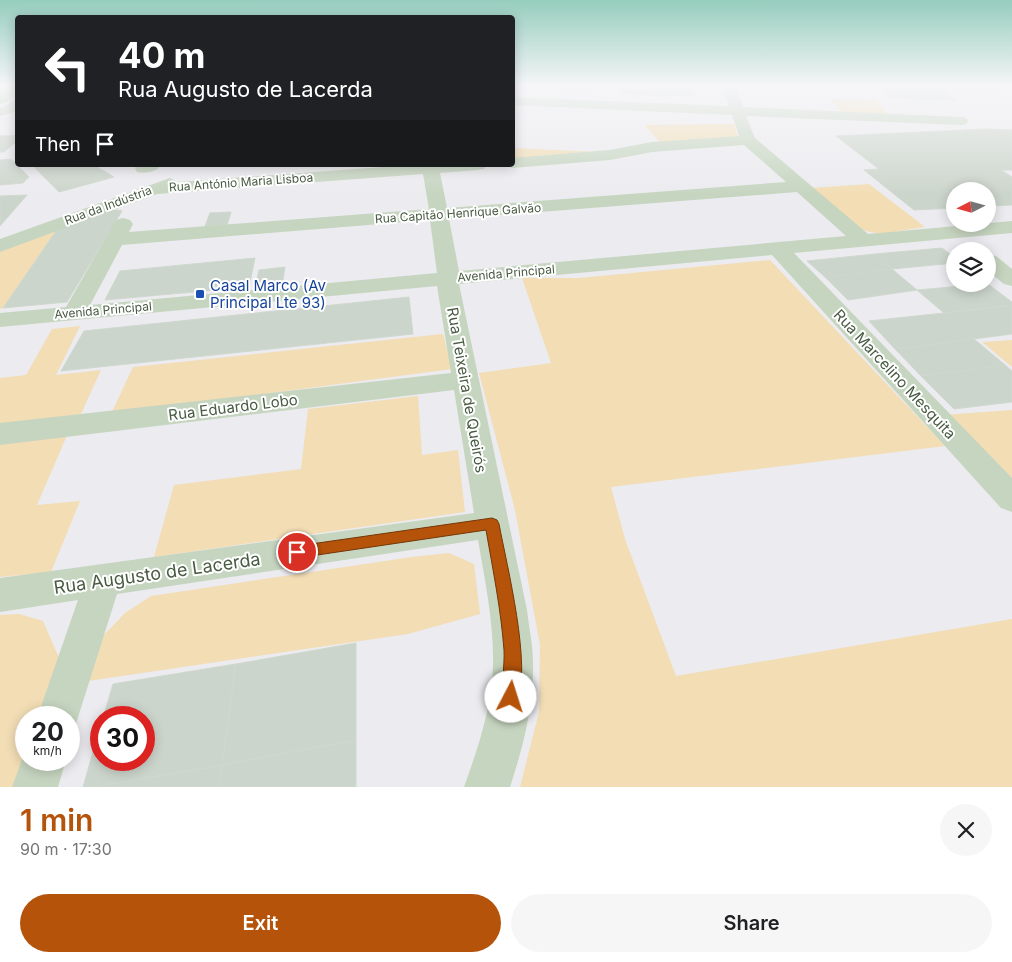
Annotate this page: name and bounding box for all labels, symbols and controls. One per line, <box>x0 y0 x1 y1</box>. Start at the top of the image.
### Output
text: 40 m <box>118 34 206 76</box>
icon: left <box>35 35 100 100</box>
text: Rua Augusto de Lacerda <box>118 76 373 102</box>
icon: arrive <box>91 130 119 158</box>
text: Then <box>35 133 81 156</box>
street label: Rua António Maria Lisboa <box>168 169 314 195</box>
street label: Rua da Indústria <box>62 182 154 228</box>
north arrow <box>946 182 996 232</box>
map controls <box>946 182 996 292</box>
street label: Rua Capitão Henrique Galvão <box>374 200 542 226</box>
button: layers <box>946 242 996 292</box>
street label: Avenida Principal <box>457 261 555 285</box>
place label: Casal Marco (Av Principal Lte 93) <box>210 276 327 312</box>
marker: Casal Marco (Av Principal Lte 93) <box>194 288 206 300</box>
street label: Avenida Principal <box>54 298 152 322</box>
street label: Rua Marcelino Mesquita <box>830 305 960 443</box>
street label: Rua Teixeira de Queirós <box>443 306 491 474</box>
street label: Rua Eduardo Lobo <box>167 390 299 424</box>
pin <box>276 531 318 573</box>
icon: arrive <box>283 538 311 566</box>
street label: Rua Augusto de Lacerda <box>52 548 262 598</box>
position arrow <box>484 670 536 722</box>
speed limit sign: 30 <box>90 706 155 771</box>
text: 20 <box>31 717 64 747</box>
text: km/h <box>33 743 62 758</box>
text: 1 min <box>20 802 93 838</box>
button: close <box>940 804 992 856</box>
text: 90 m · 17:30 <box>20 839 112 859</box>
button: Exit <box>20 894 501 952</box>
button: Share <box>511 894 992 952</box>

